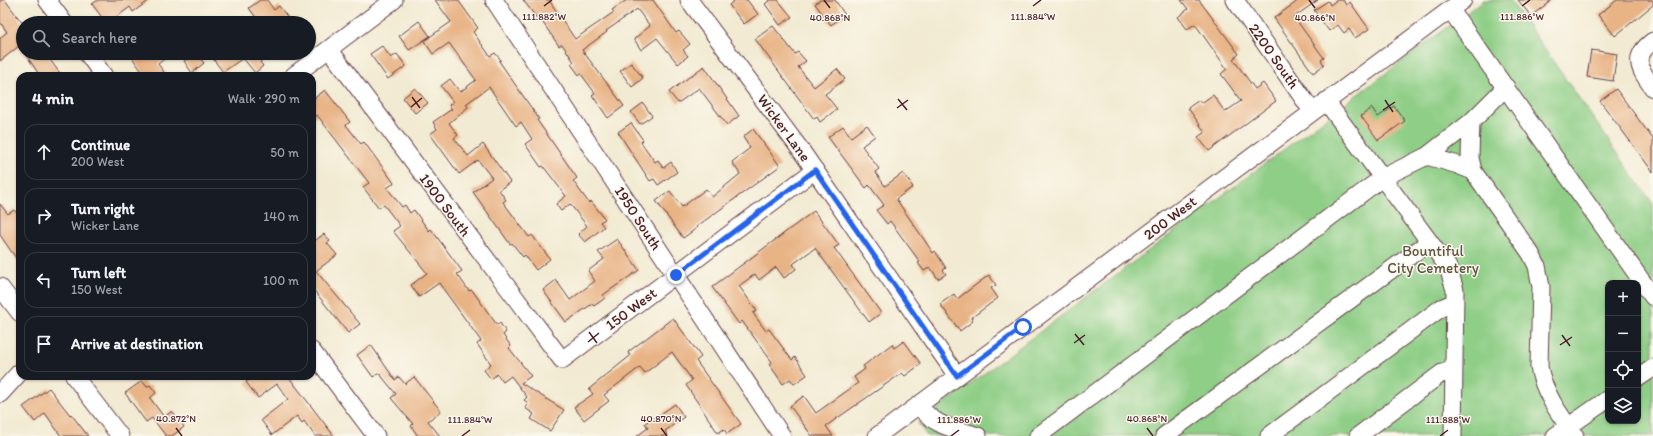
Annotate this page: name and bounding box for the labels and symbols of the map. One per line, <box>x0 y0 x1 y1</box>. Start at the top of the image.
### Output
text: 111.882°W <box>522 10 566 23</box>
text: 111.884°W <box>1011 10 1056 23</box>
text: 111.886°W <box>1500 10 1545 23</box>
text: 40.868°N <box>810 11 851 24</box>
text: 40.866°N <box>1295 11 1335 24</box>
street label: 2200 South <box>1245 20 1303 92</box>
street label: Wicker Lane <box>754 91 814 165</box>
street label: 1900 South <box>415 170 475 240</box>
street label: 1950 South <box>611 183 666 254</box>
street label: 200 West <box>1140 192 1200 244</box>
park label: Bountiful City Cemetery <box>1387 242 1479 277</box>
route end <box>667 266 685 284</box>
street label: 150 West <box>602 284 660 334</box>
route start <box>1014 318 1032 336</box>
text: 40.872°N <box>156 412 196 425</box>
text: 40.870°N <box>641 412 682 425</box>
text: 40.868°N <box>1127 412 1168 425</box>
text: 111.884°W <box>448 413 493 426</box>
text: 111.886°W <box>937 413 982 426</box>
text: 111.888°W <box>1426 413 1471 426</box>

